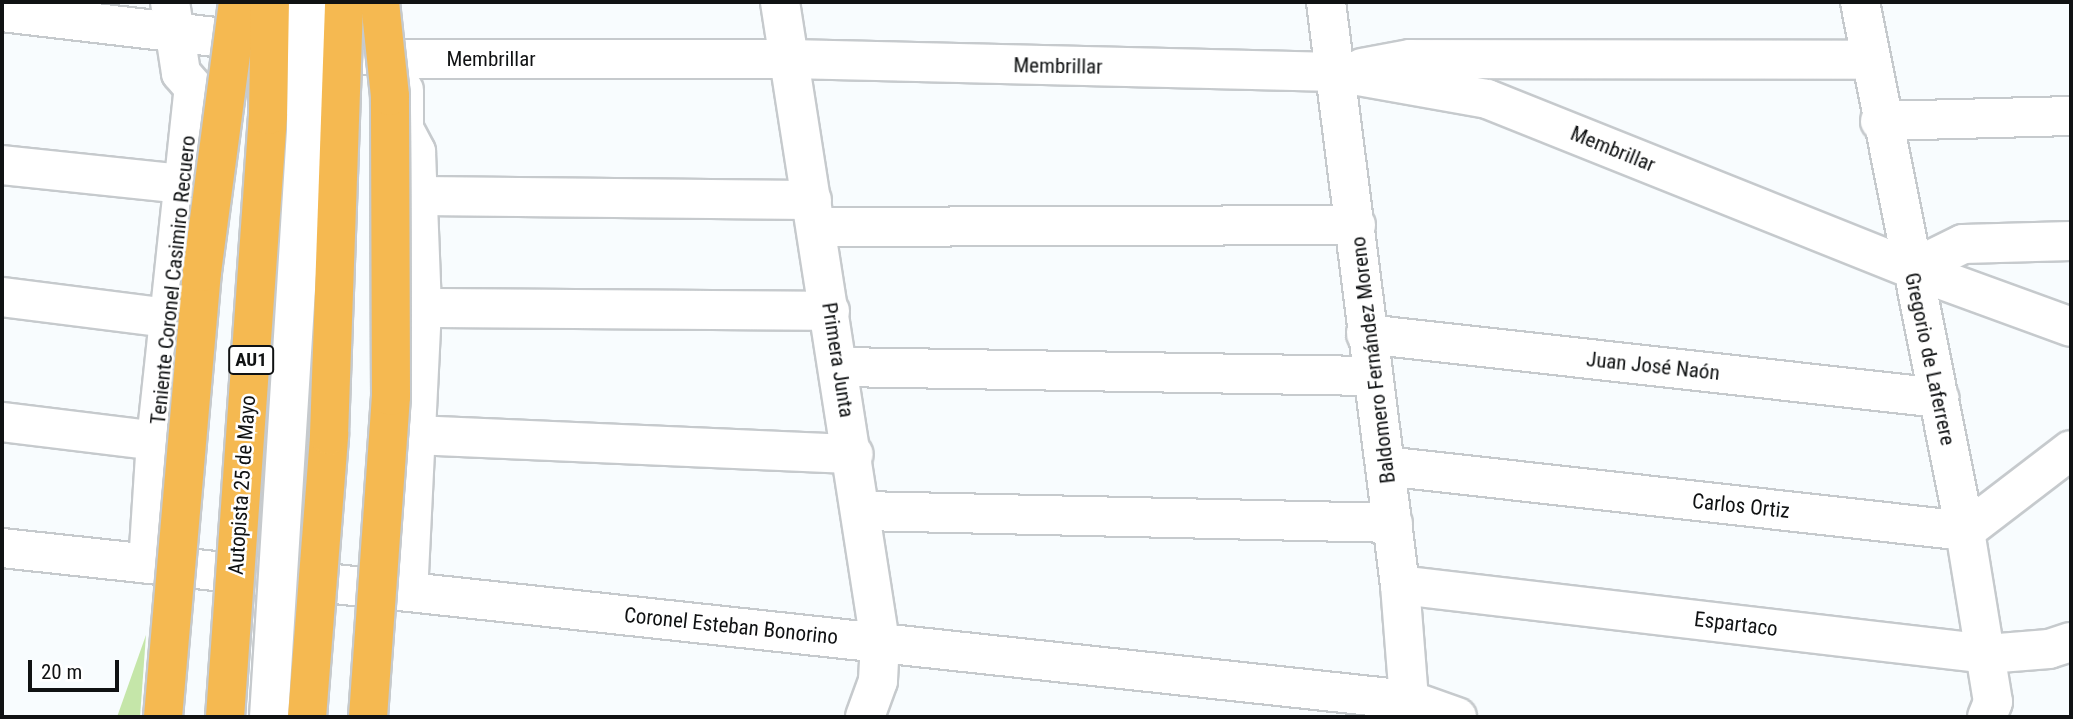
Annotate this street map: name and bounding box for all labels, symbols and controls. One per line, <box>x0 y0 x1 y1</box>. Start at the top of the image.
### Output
street label: Membrillar <box>446 46 536 72</box>
street label: Membrillar <box>1013 53 1103 79</box>
street label: Membrillar <box>1567 121 1659 177</box>
street label: Teniente Coronel Casimiro Recuero <box>145 134 201 426</box>
street label: Baldomero Fernández Moreno <box>1345 235 1401 485</box>
street label: Gregorio de Laferrere <box>1899 270 1961 448</box>
street label: Primera Junta <box>816 301 860 419</box>
road number: AU1 <box>226 344 276 376</box>
street label: Juan José Naón <box>1585 346 1721 386</box>
street label: Autopista 25 de Mayo <box>223 394 261 576</box>
street label: Carlos Ortiz <box>1691 488 1791 524</box>
street label: Coronel Esteban Bonorino <box>623 602 839 650</box>
street label: Espartaco <box>1693 606 1779 642</box>
scale bar <box>32 646 122 690</box>
text: 20 m <box>41 660 82 684</box>

